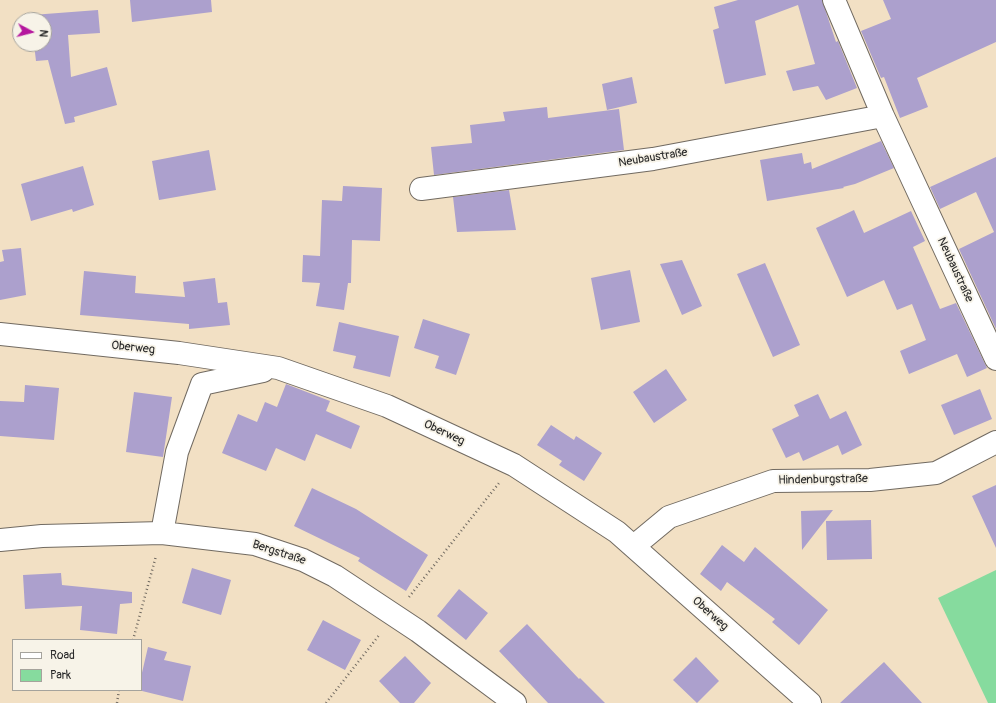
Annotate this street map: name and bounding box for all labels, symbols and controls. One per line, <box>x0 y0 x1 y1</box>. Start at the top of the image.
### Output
north arrow <box>12 12 52 52</box>
text: N <box>37 29 50 38</box>
street label: Neubaustraße <box>617 145 689 171</box>
street label: Neubaustraße <box>934 235 976 305</box>
street label: Oberweg <box>110 339 156 357</box>
street label: Oberweg <box>421 417 467 449</box>
street label: Hindenburgstraße <box>778 472 868 488</box>
street label: Bergstraße <box>250 538 308 568</box>
street label: Oberweg <box>689 594 731 634</box>
legend <box>12 639 142 691</box>
text: Road <box>50 648 75 663</box>
text: Park <box>50 668 71 683</box>

